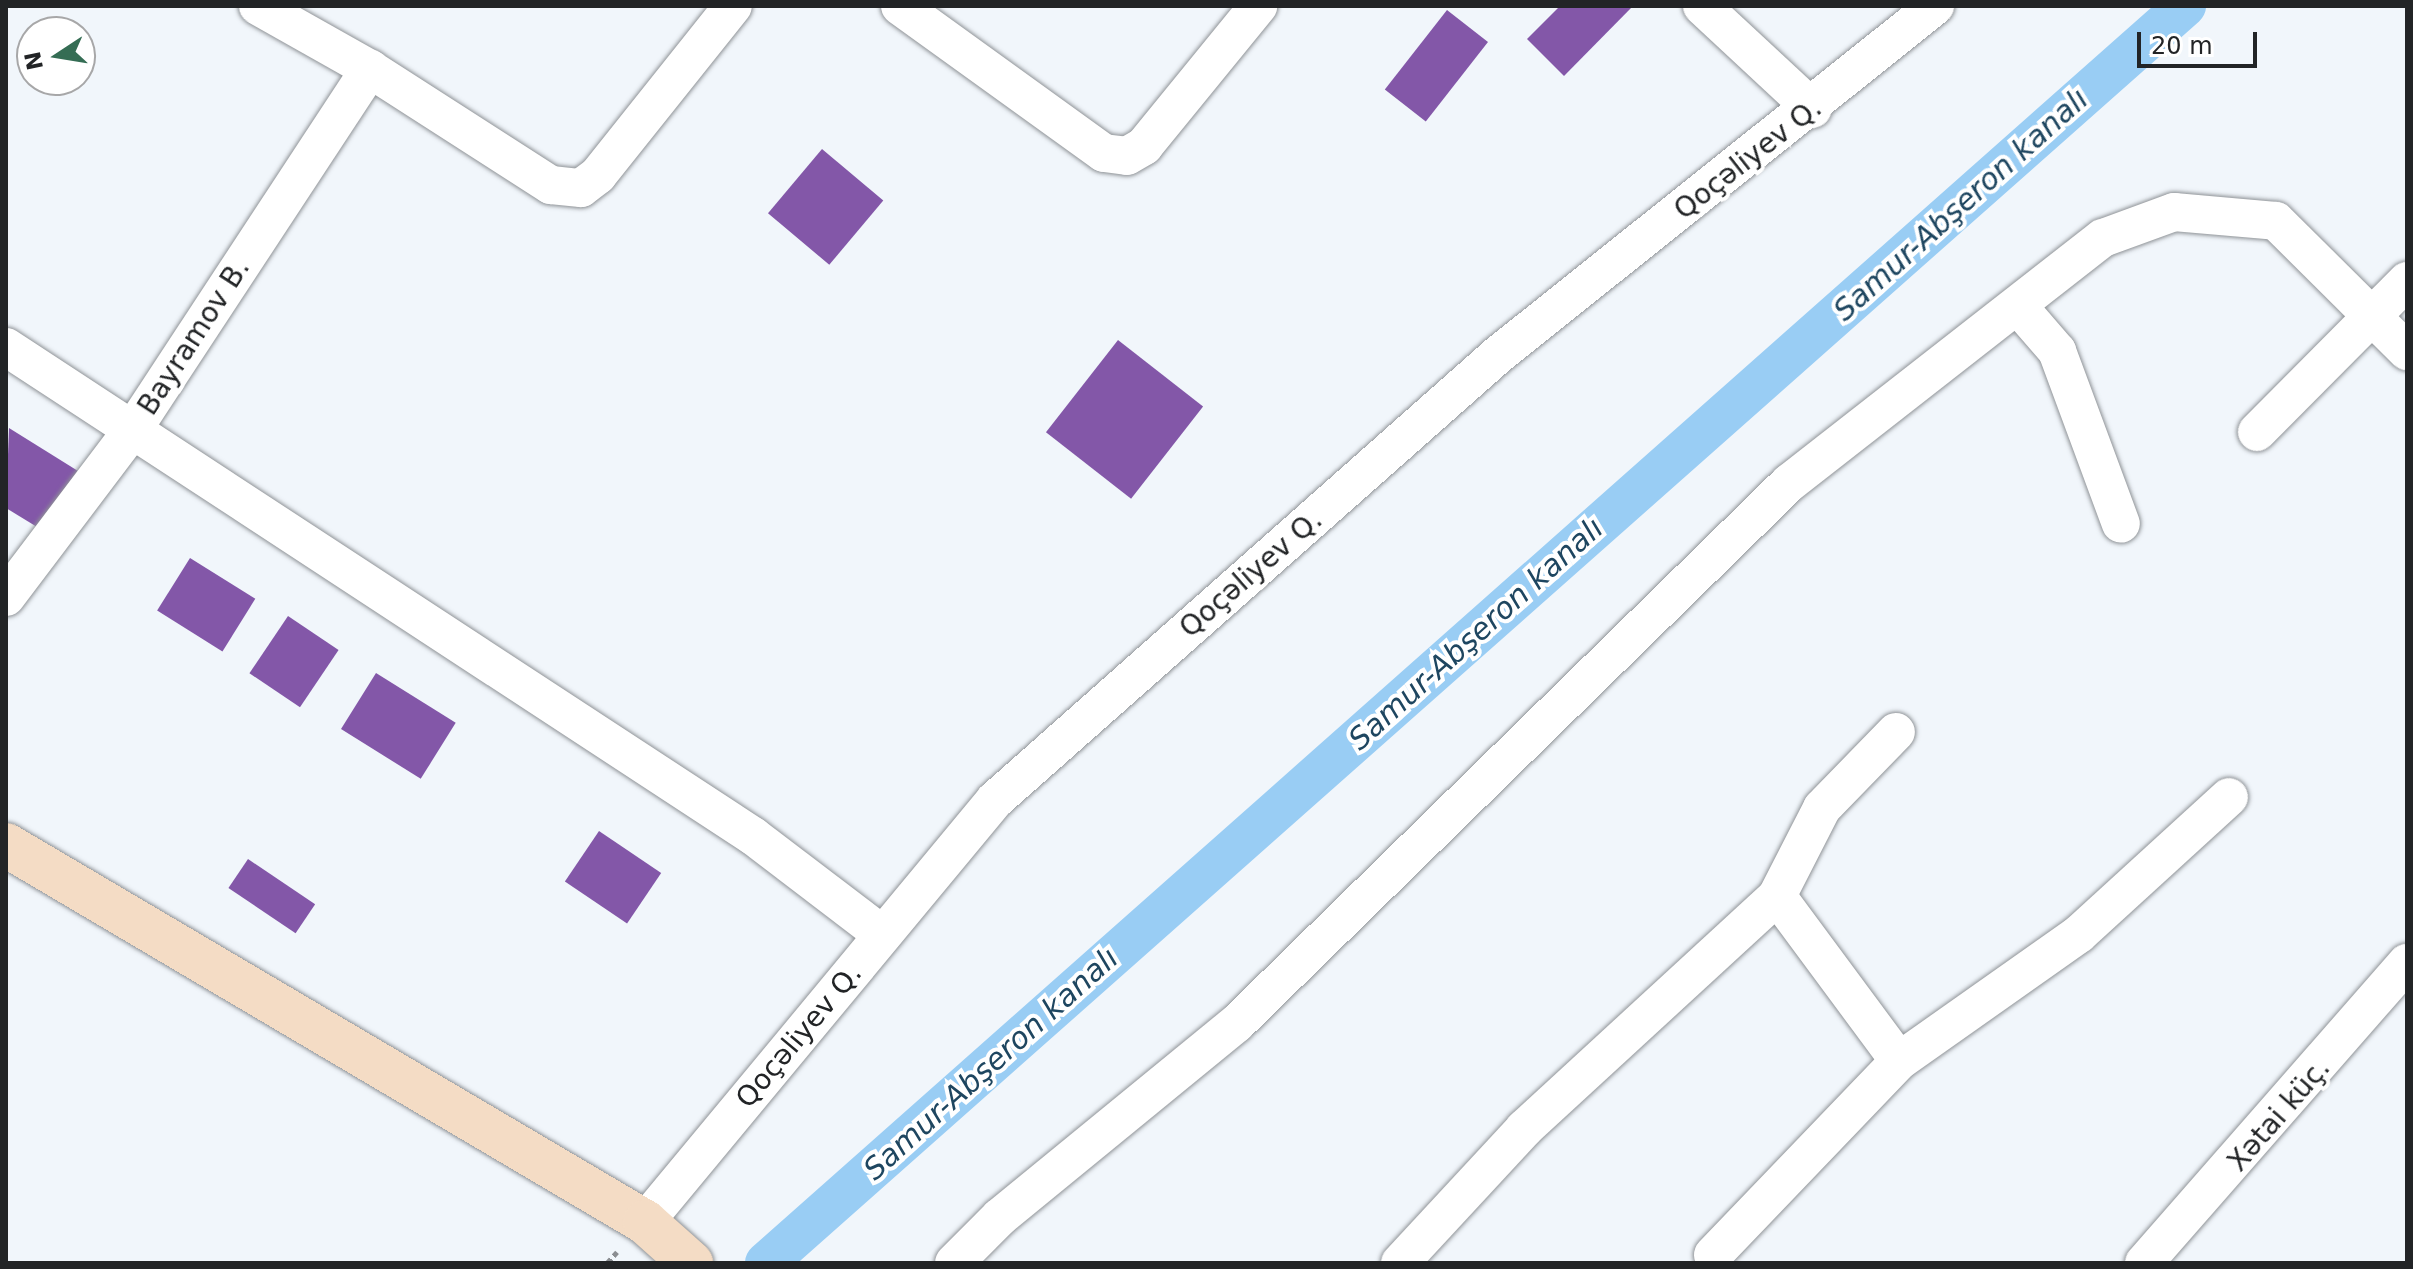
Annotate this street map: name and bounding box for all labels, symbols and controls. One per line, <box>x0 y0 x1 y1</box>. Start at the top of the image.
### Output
north arrow <box>16 16 96 96</box>
scale bar <box>2141 16 2261 66</box>
text: 20 m <box>2151 32 2213 60</box>
text: N <box>20 49 48 72</box>
water label: Samur-Abşeron kanalı <box>1826 81 2096 329</box>
street label: Qoçəliyev Q. <box>1668 91 1828 227</box>
street label: Bayramov B. <box>131 253 257 421</box>
street label: Qoçəliyev Q. <box>1173 503 1329 645</box>
water label: Samur-Abşeron kanalı <box>1341 510 1611 758</box>
water label: Samur-Abşeron kanalı <box>856 940 1126 1188</box>
street label: Qoçəliyev Q. <box>729 957 869 1115</box>
street label: Xətai küç. <box>2221 1052 2337 1178</box>

